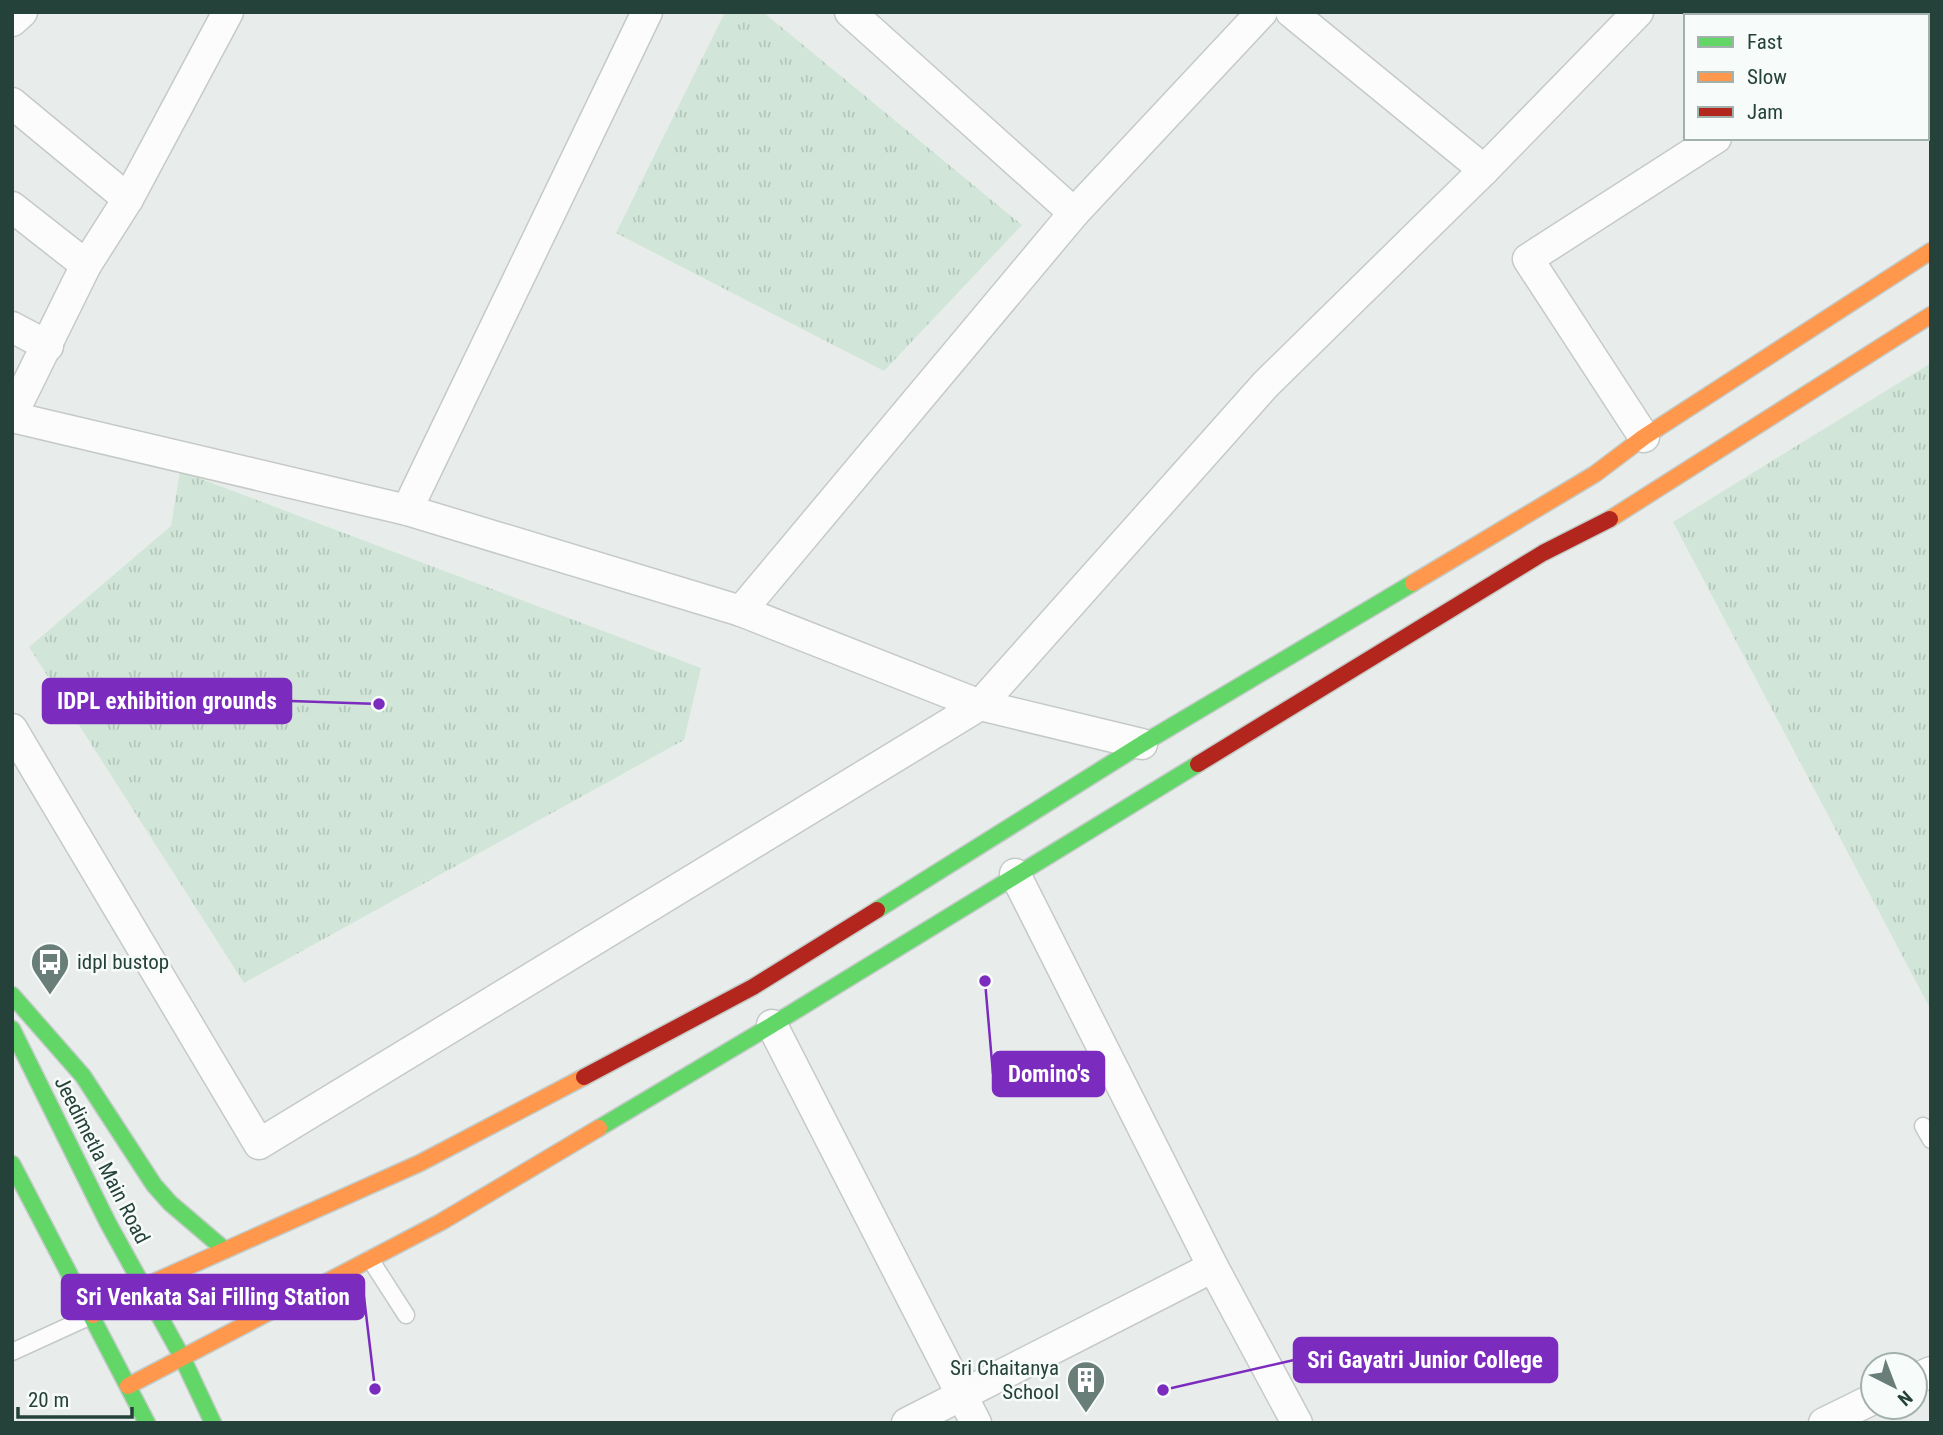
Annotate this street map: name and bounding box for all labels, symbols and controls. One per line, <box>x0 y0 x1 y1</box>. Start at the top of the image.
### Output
legend <box>1684 14 1929 140</box>
text: Fast <box>1747 30 1783 54</box>
text: Slow <box>1747 65 1787 89</box>
text: Jam <box>1747 100 1783 124</box>
callout: IDPL exhibition grounds <box>43 679 291 723</box>
text: IDPL exhibition grounds <box>57 688 277 715</box>
bus stop icon: idpl bustop <box>29 941 71 996</box>
place label: idpl bustop <box>77 950 169 974</box>
callout: Domino's <box>993 1052 1104 1096</box>
text: Domino's <box>1008 1061 1090 1088</box>
street label: Jeedimetla Main Road <box>49 1072 155 1248</box>
callout: Sri Venkata Sai Filling Station <box>62 1275 364 1319</box>
text: Sri Venkata Sai Filling Station <box>76 1284 350 1311</box>
callout: Sri Gayatri Junior College <box>1294 1338 1557 1382</box>
text: Sri Gayatri Junior College <box>1307 1347 1543 1374</box>
north arrow <box>1859 1351 1929 1421</box>
place label: Sri Chaitanya School <box>950 1356 1059 1404</box>
building icon: Sri Chaitanya School <box>1065 1359 1107 1414</box>
scale bar <box>18 1376 131 1420</box>
text: N <box>1893 1386 1917 1411</box>
text: 20 m <box>28 1388 69 1412</box>

